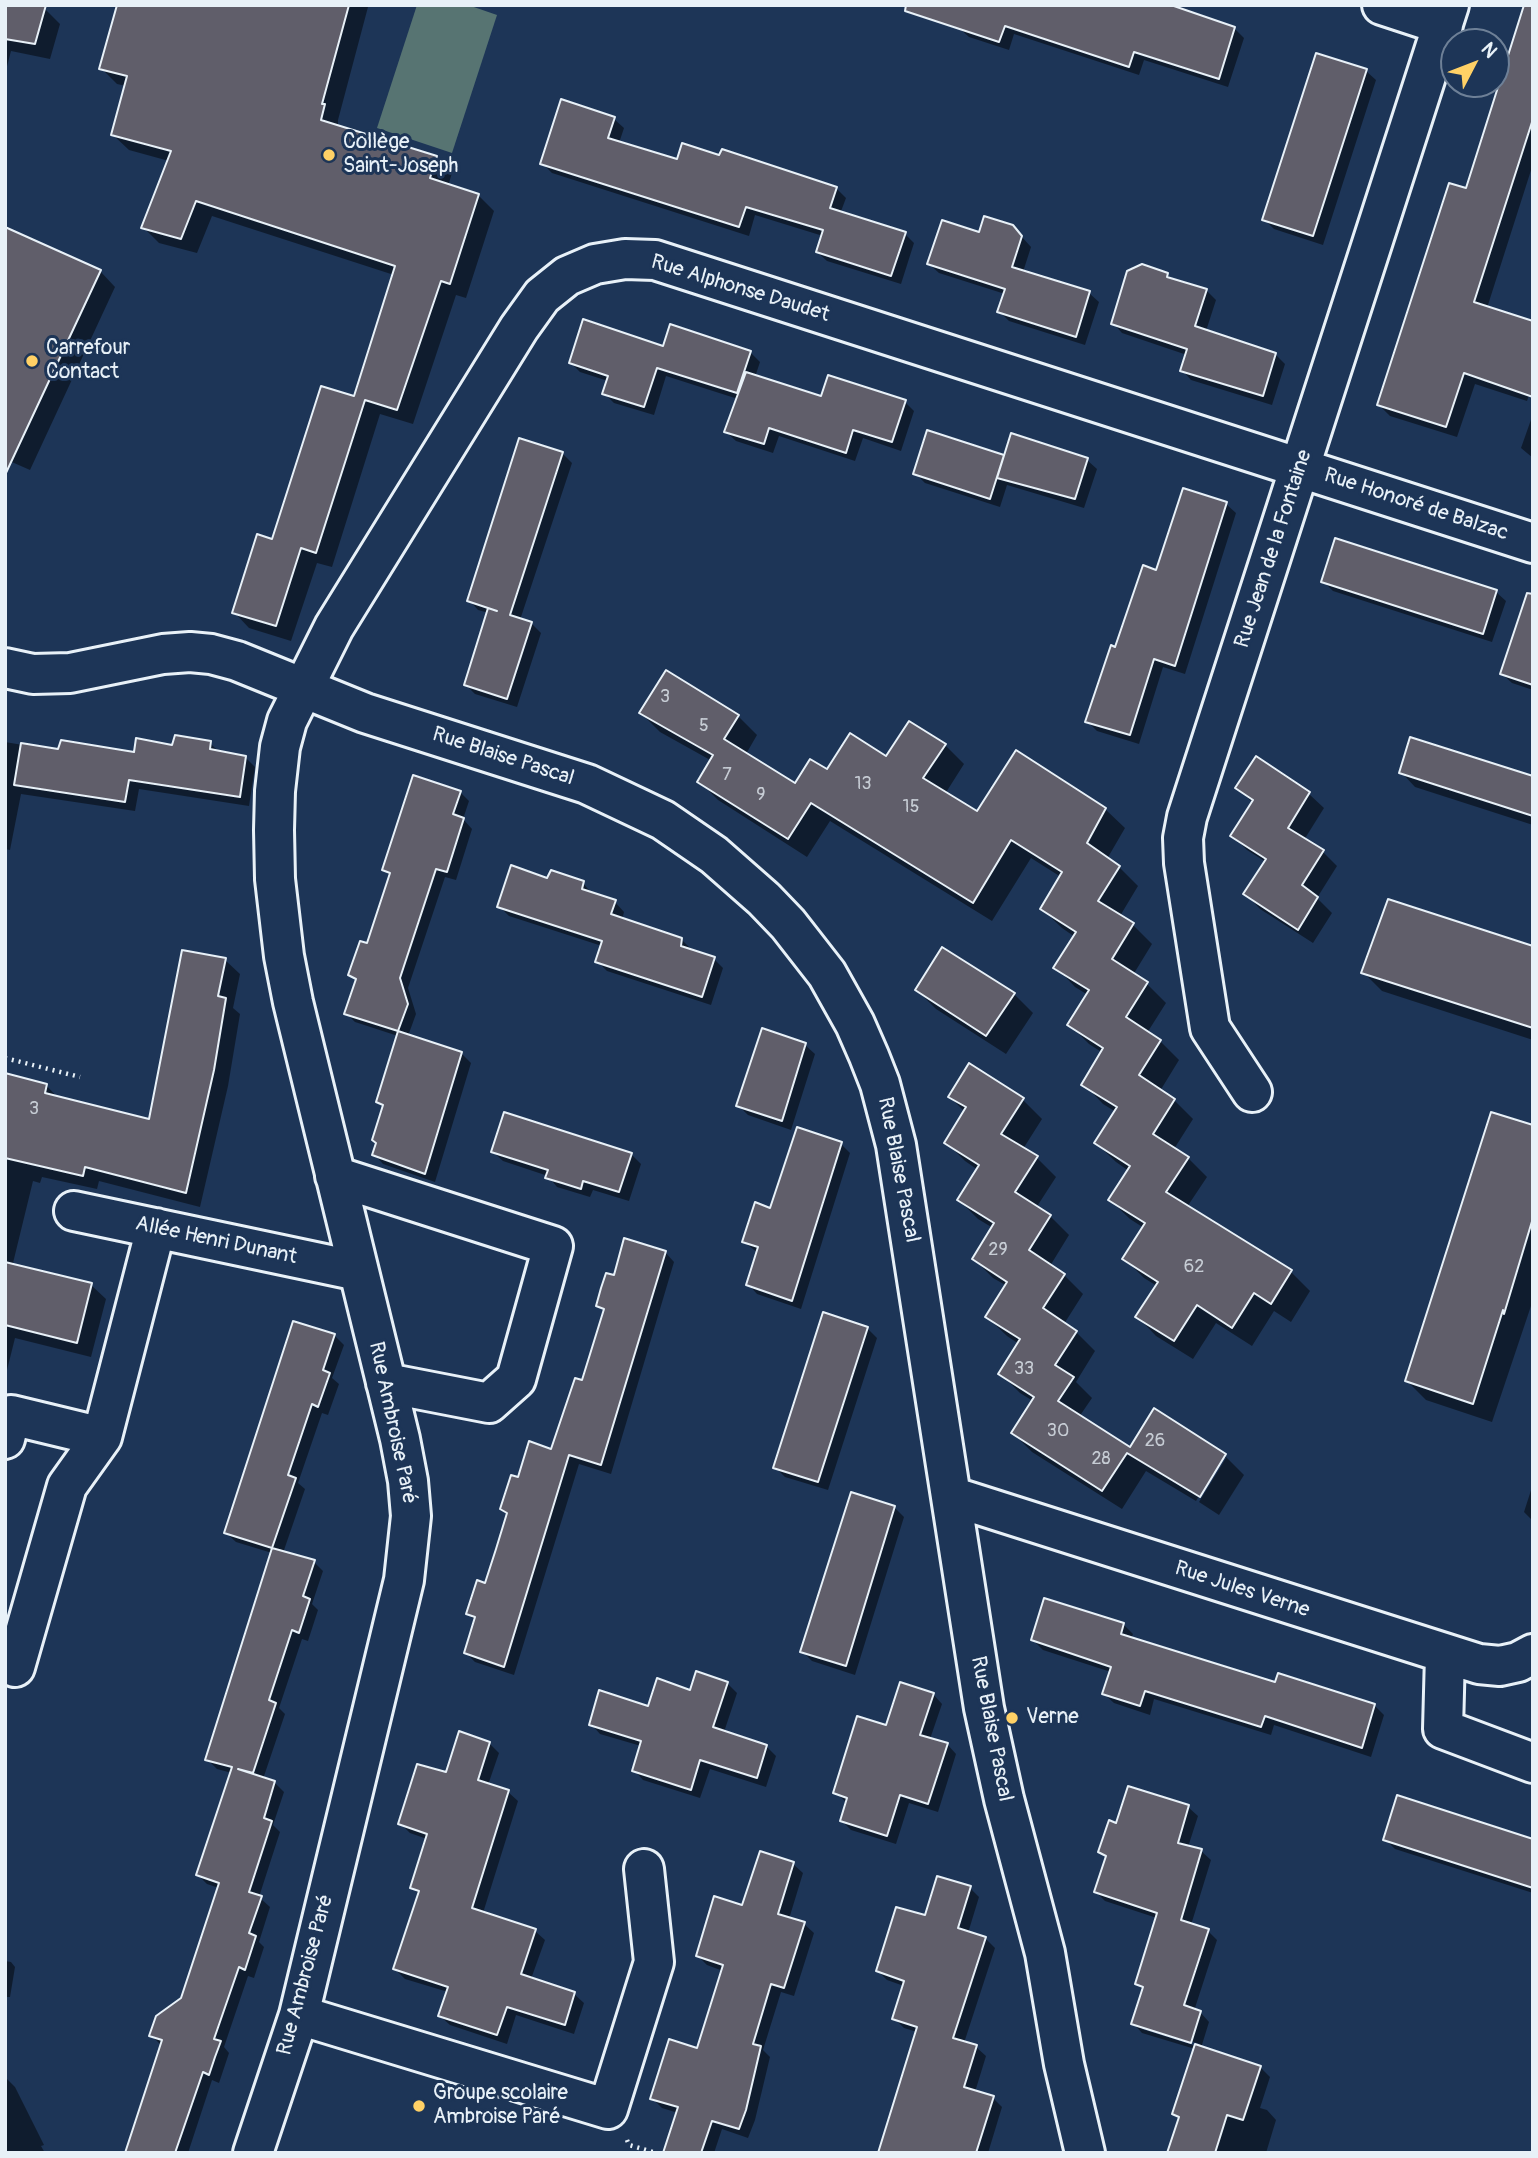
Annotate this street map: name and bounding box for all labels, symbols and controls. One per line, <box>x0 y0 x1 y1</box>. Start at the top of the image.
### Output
north arrow <box>1440 28 1510 98</box>
text: N <box>1476 37 1502 63</box>
place label: Collège Saint-Joseph <box>343 130 458 180</box>
marker: Collège Saint-Joseph <box>321 147 337 163</box>
street label: Rue Alphonse Daudet <box>648 250 832 328</box>
place label: Carrefour Contact <box>46 336 130 386</box>
marker: Carrefour Contact <box>24 353 40 369</box>
street label: Rue Jean de la Fontaine <box>1230 447 1318 651</box>
street label: Rue Honoré de Balzac <box>1321 463 1511 547</box>
house number: 3 <box>660 686 670 708</box>
house number: 5 <box>699 715 709 737</box>
street label: Rue Blaise Pascal <box>429 722 577 792</box>
house number: 7 <box>722 764 732 786</box>
house number: 13 <box>854 773 872 795</box>
house number: 9 <box>756 784 766 806</box>
house number: 15 <box>903 796 919 818</box>
street label: Rue Blaise Pascal <box>872 1095 924 1245</box>
house number: 3 <box>29 1098 39 1120</box>
street label: Allée Henri Dunant <box>133 1212 299 1270</box>
house number: 29 <box>988 1239 1008 1261</box>
house number: 62 <box>1184 1256 1204 1278</box>
street label: Rue Ambroise Paré <box>362 1339 422 1507</box>
house number: 33 <box>1014 1358 1034 1380</box>
house number: 30 <box>1047 1420 1069 1442</box>
house number: 26 <box>1145 1430 1165 1452</box>
house number: 28 <box>1091 1448 1111 1470</box>
street label: Rue Jules Verne <box>1171 1556 1313 1624</box>
street label: Rue Blaise Pascal <box>965 1654 1017 1804</box>
place label: Verne <box>1026 1705 1079 1731</box>
marker: Verne <box>1004 1710 1020 1726</box>
street label: Rue Ambroise Paré <box>272 1892 340 2058</box>
place label: Groupe scolaire Ambroise Paré <box>433 2081 568 2131</box>
marker: Groupe scolaire Ambroise Paré <box>411 2098 427 2114</box>

